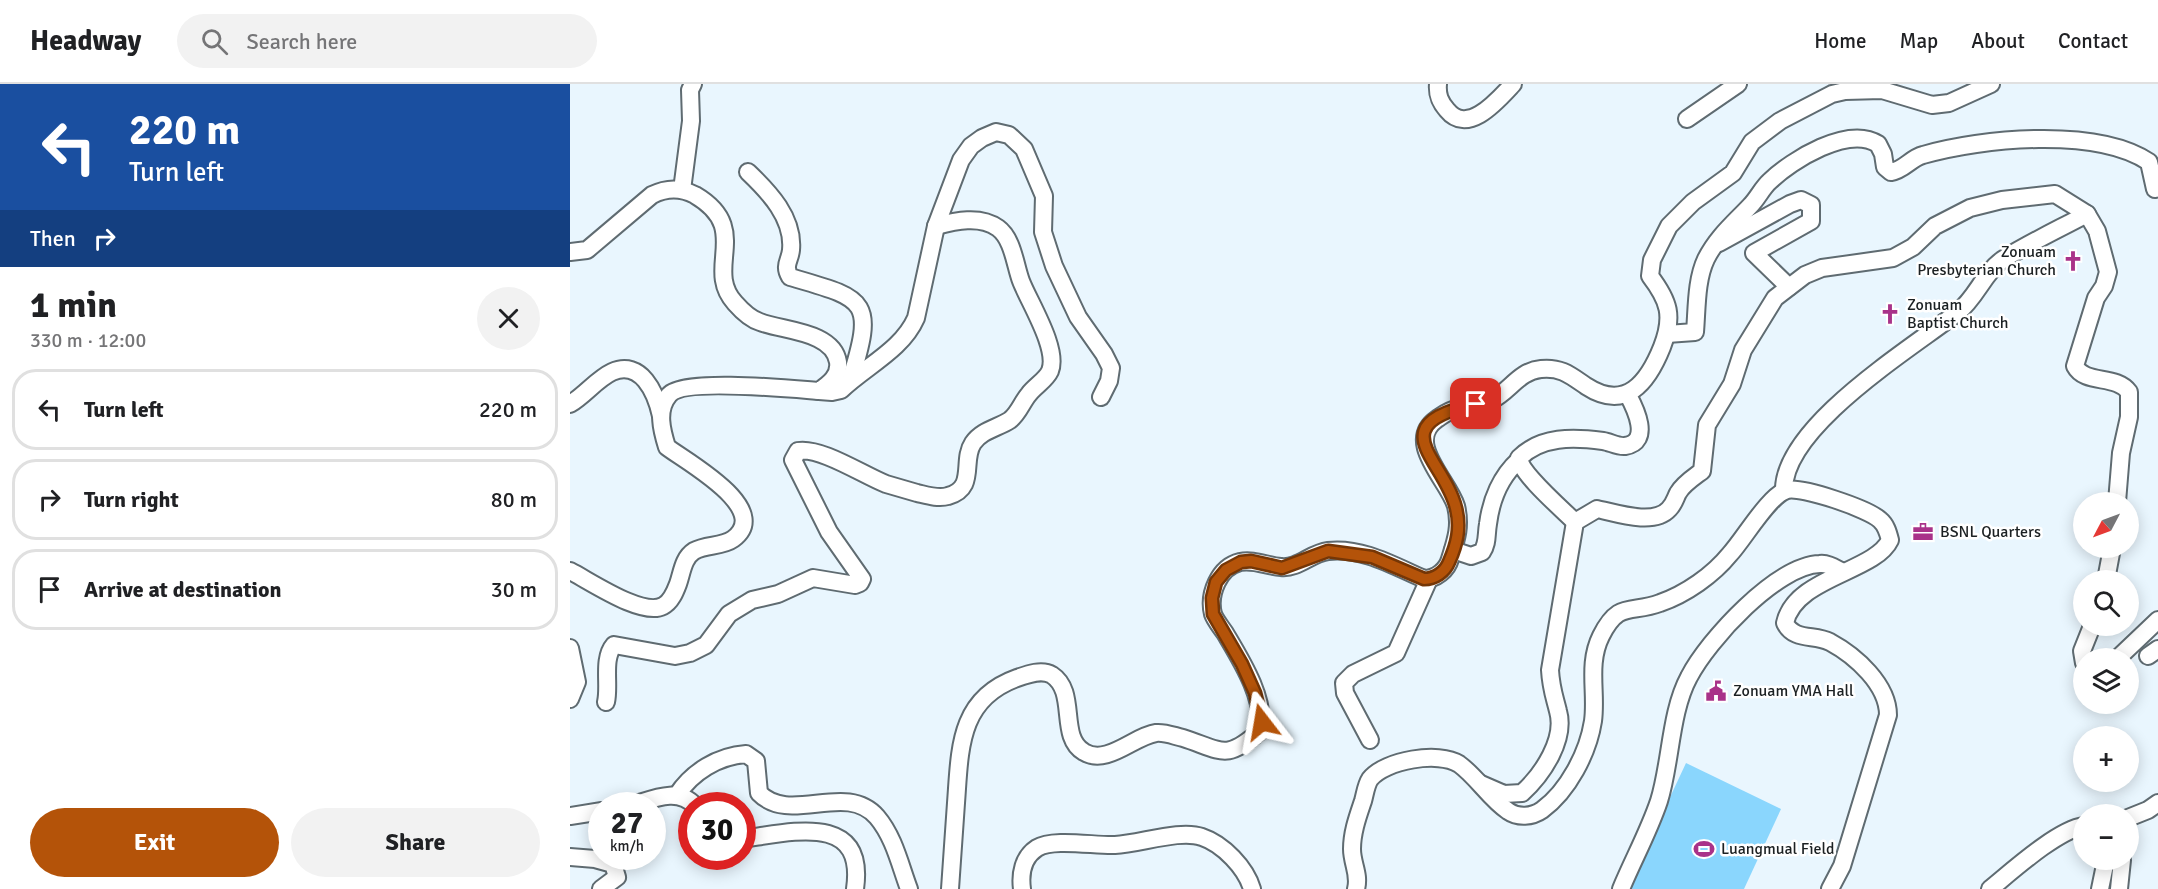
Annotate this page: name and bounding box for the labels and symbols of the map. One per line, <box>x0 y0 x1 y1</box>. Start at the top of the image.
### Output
place label: Zonuam Presbyterian Church <box>1917 242 2056 280</box>
church icon: Zonuam Presbyterian Church <box>2061 249 2085 273</box>
place label: Zonuam Baptist Church <box>1907 295 2008 333</box>
church icon: Zonuam Baptist Church <box>1878 302 1902 326</box>
pin <box>1450 378 1501 429</box>
north arrow <box>2073 492 2139 558</box>
office icon: BSNL Quarters <box>1911 520 1935 544</box>
place label: BSNL Quarters <box>1940 522 2041 542</box>
public building icon: Zonuam YMA Hall <box>1704 679 1728 703</box>
place label: Zonuam YMA Hall <box>1733 681 1854 701</box>
position arrow <box>1230 690 1294 754</box>
speed limit sign: 30 <box>678 792 756 870</box>
sports icon: Luangmual Field <box>1692 837 1716 861</box>
place label: Luangmual Field <box>1721 839 1835 859</box>

